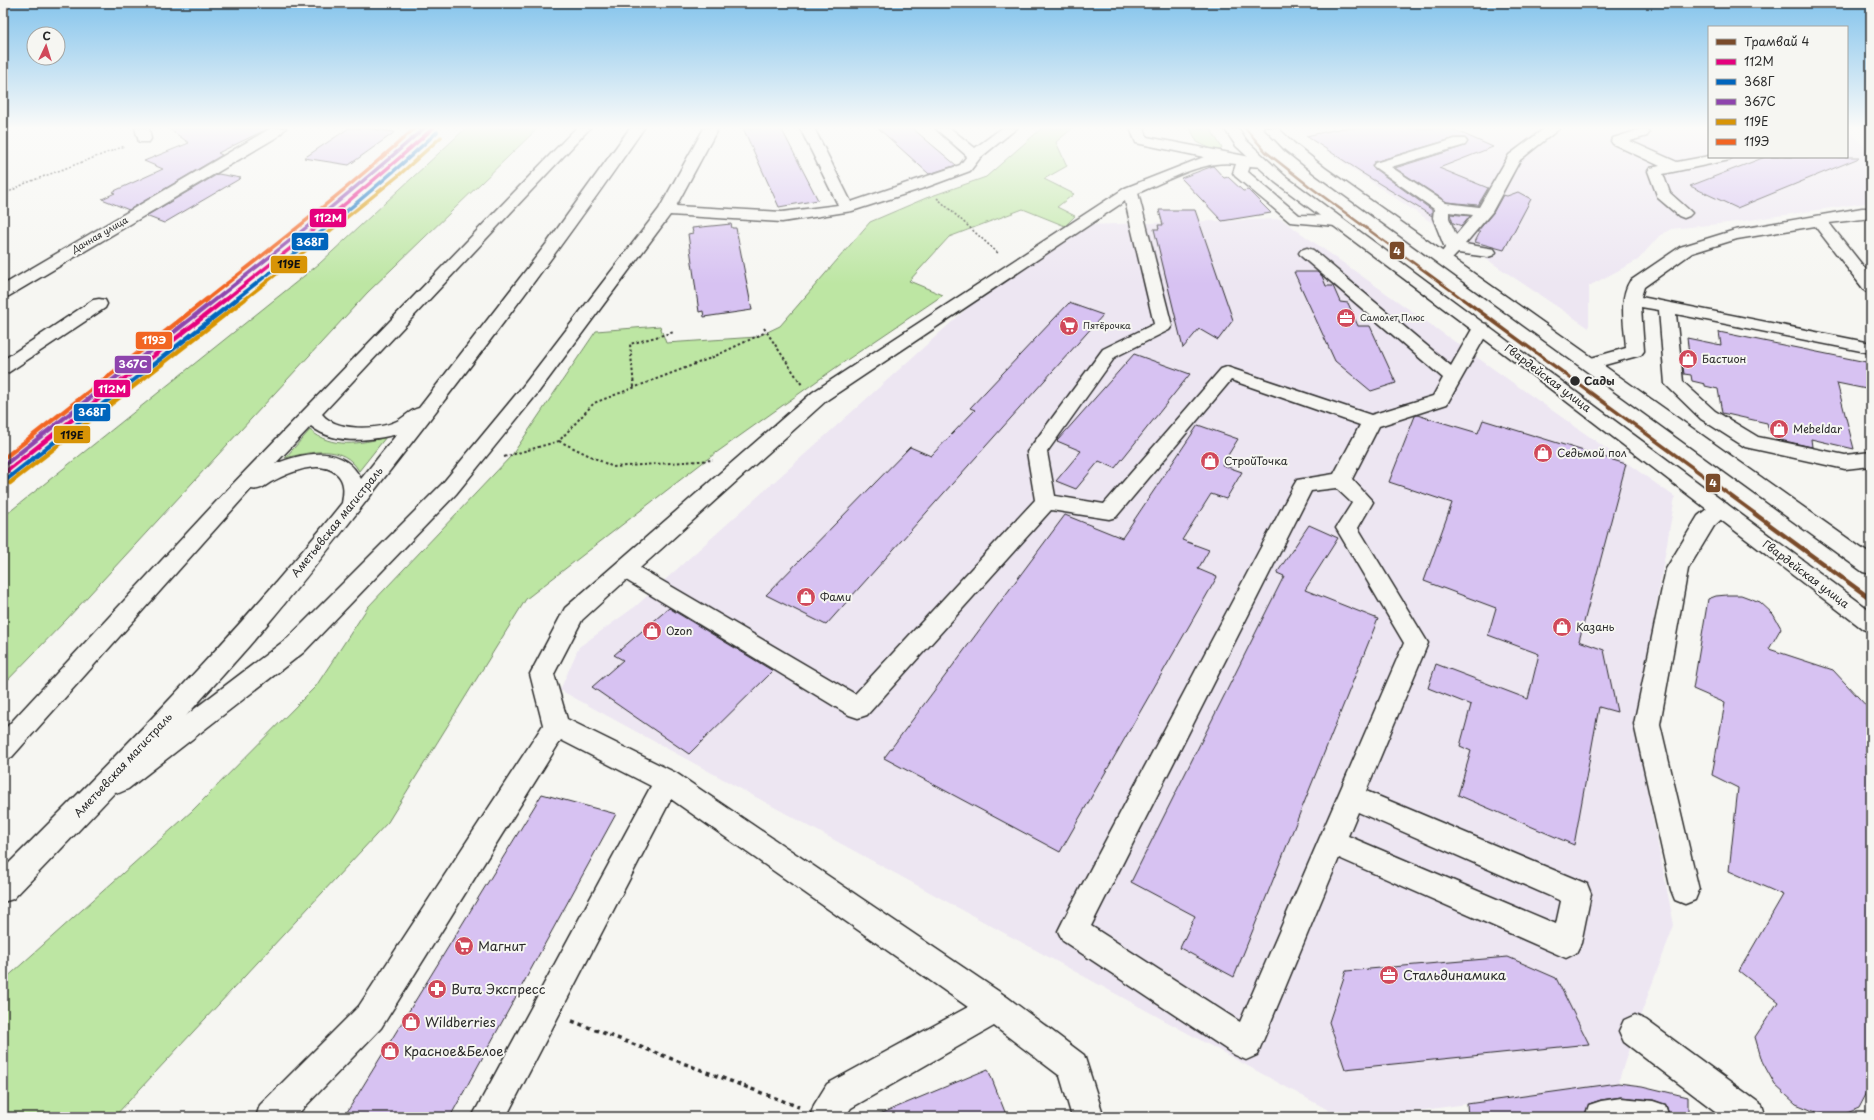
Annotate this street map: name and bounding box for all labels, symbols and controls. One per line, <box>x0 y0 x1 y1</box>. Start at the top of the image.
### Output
north arrow <box>26 26 66 66</box>
legend <box>1708 26 1848 158</box>
text: С <box>42 27 51 44</box>
text: Трамвай 4 <box>1744 32 1809 50</box>
text: 112М <box>1744 52 1774 70</box>
text: 368Г <box>1744 72 1775 90</box>
text: 367С <box>1744 92 1776 110</box>
text: 119Е <box>1744 112 1769 130</box>
text: 119Э <box>1744 132 1769 150</box>
line badge: 112М <box>309 208 347 228</box>
text: 112М <box>314 209 342 226</box>
street label: Дачная улица <box>68 212 130 256</box>
line badge: 368Г <box>291 232 329 251</box>
text: 368Г <box>296 233 325 250</box>
line badge: 4 <box>1389 241 1405 260</box>
text: 4 <box>1393 242 1401 259</box>
line badge: 119Е <box>270 255 308 274</box>
text: 119Е <box>277 255 301 272</box>
office icon: Самолет Плюс <box>1335 307 1357 329</box>
place label: Самолет Плюс <box>1360 310 1425 324</box>
supermarket icon: Пятёрочка <box>1058 315 1080 337</box>
place label: Пятёрочка <box>1083 318 1131 332</box>
line badge: 119Э <box>135 331 173 350</box>
text: 119Э <box>142 331 166 348</box>
street label: Гвардейская улица <box>1501 339 1595 416</box>
shop icon: Бастион <box>1677 348 1699 370</box>
place label: Бастион <box>1702 350 1747 367</box>
line badge: 367С <box>114 355 152 374</box>
text: 367С <box>118 355 148 372</box>
place label: Сады <box>1584 372 1615 389</box>
marker: Сады <box>1568 374 1582 388</box>
line badge: 112М <box>93 379 131 398</box>
text: 112М <box>98 380 126 397</box>
line badge: 368Г <box>73 403 111 422</box>
text: 368Г <box>78 403 107 420</box>
shop icon: Mebeldar <box>1768 418 1790 440</box>
place label: Mebeldar <box>1793 420 1842 437</box>
line badge: 119Е <box>53 425 91 444</box>
text: 119Е <box>60 426 84 443</box>
shop icon: Седьмой пол <box>1532 442 1554 464</box>
place label: Седьмой пол <box>1557 444 1627 461</box>
shop icon: СтройТочка <box>1199 450 1221 472</box>
place label: СтройТочка <box>1224 452 1288 469</box>
street label: Аметьевская магистраль <box>287 463 387 581</box>
line badge: 4 <box>1705 473 1721 493</box>
text: 4 <box>1709 474 1717 491</box>
street label: Гвардейская улица <box>1759 535 1853 612</box>
shop icon: Фами <box>795 586 817 608</box>
place label: Фами <box>820 588 852 605</box>
shop icon: Казань <box>1551 616 1573 638</box>
place label: Казань <box>1576 618 1615 635</box>
shop icon: Ozon <box>641 620 663 642</box>
place label: Ozon <box>666 622 692 639</box>
street label: Аметьевская магистраль <box>69 708 176 821</box>
supermarket icon: Магнит <box>453 935 475 957</box>
place label: Магнит <box>478 936 526 955</box>
office icon: Стальдинамика <box>1378 964 1400 986</box>
place label: Стальдинамика <box>1403 965 1507 984</box>
pharmacy icon: Вита Экспресс <box>426 978 448 1000</box>
place label: Вита Экспресс <box>451 979 546 998</box>
shop icon: Wildberries <box>400 1011 422 1033</box>
place label: Wildberries <box>425 1012 496 1031</box>
shop icon: Красное&Белое <box>379 1040 401 1062</box>
place label: Красное&Белое <box>404 1041 504 1060</box>

